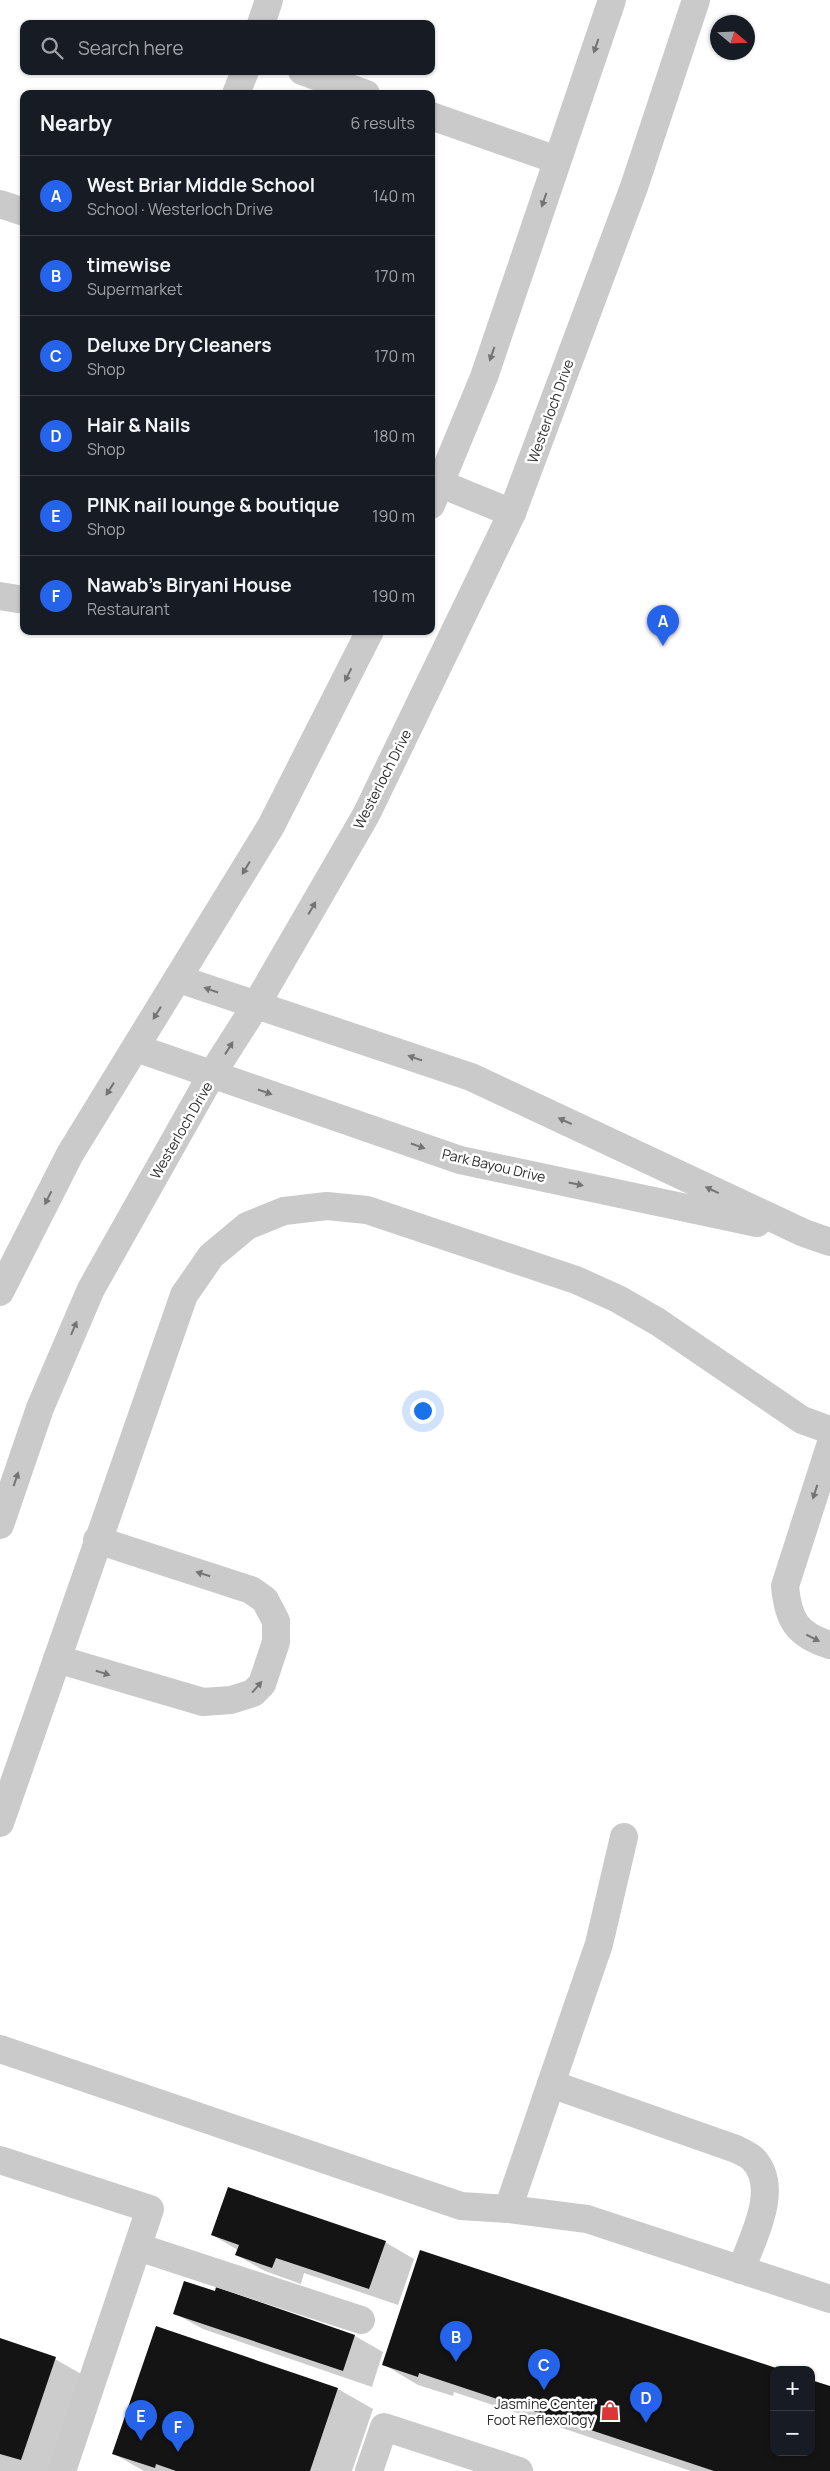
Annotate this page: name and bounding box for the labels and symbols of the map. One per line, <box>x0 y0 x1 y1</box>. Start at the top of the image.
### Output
north arrow <box>710 15 755 60</box>
one-way arrow <box>592 39 600 54</box>
one-way arrow <box>540 193 548 208</box>
one-way arrow <box>487 347 495 362</box>
street label: Westerloch Drive <box>522 356 578 466</box>
pin: A <box>647 605 679 646</box>
one-way arrow <box>344 668 352 682</box>
street label: Westerloch Drive <box>349 726 415 832</box>
one-way arrow <box>242 861 251 874</box>
one-way arrow <box>308 901 316 915</box>
one-way arrow <box>204 986 219 993</box>
one-way arrow <box>153 1007 162 1020</box>
one-way arrow <box>224 1041 233 1054</box>
one-way arrow <box>407 1054 422 1062</box>
street label: Westerloch Drive <box>145 1078 217 1182</box>
one-way arrow <box>106 1083 115 1096</box>
one-way arrow <box>258 1088 273 1096</box>
one-way arrow <box>558 1117 572 1125</box>
one-way arrow <box>411 1142 426 1150</box>
street label: Park Bayou Drive <box>440 1144 548 1186</box>
one-way arrow <box>568 1181 584 1189</box>
one-way arrow <box>705 1185 719 1193</box>
one-way arrow <box>44 1191 52 1205</box>
one-way arrow <box>71 1320 79 1335</box>
your location <box>410 1398 436 1424</box>
one-way arrow <box>12 1471 20 1486</box>
one-way arrow <box>811 1485 819 1500</box>
one-way arrow <box>195 1570 210 1577</box>
one-way arrow <box>806 1634 821 1642</box>
one-way arrow <box>96 1669 111 1677</box>
one-way arrow <box>252 1681 263 1694</box>
pin: B <box>440 2321 472 2362</box>
pin: C <box>528 2349 560 2390</box>
pin: D <box>630 2382 662 2423</box>
place label: Jasmine Center Foot Reflexology <box>487 2394 596 2429</box>
pin: E <box>125 2400 157 2441</box>
shop icon: Jasmine Center Foot Reflexology <box>599 2400 621 2422</box>
pin: F <box>162 2411 194 2452</box>

